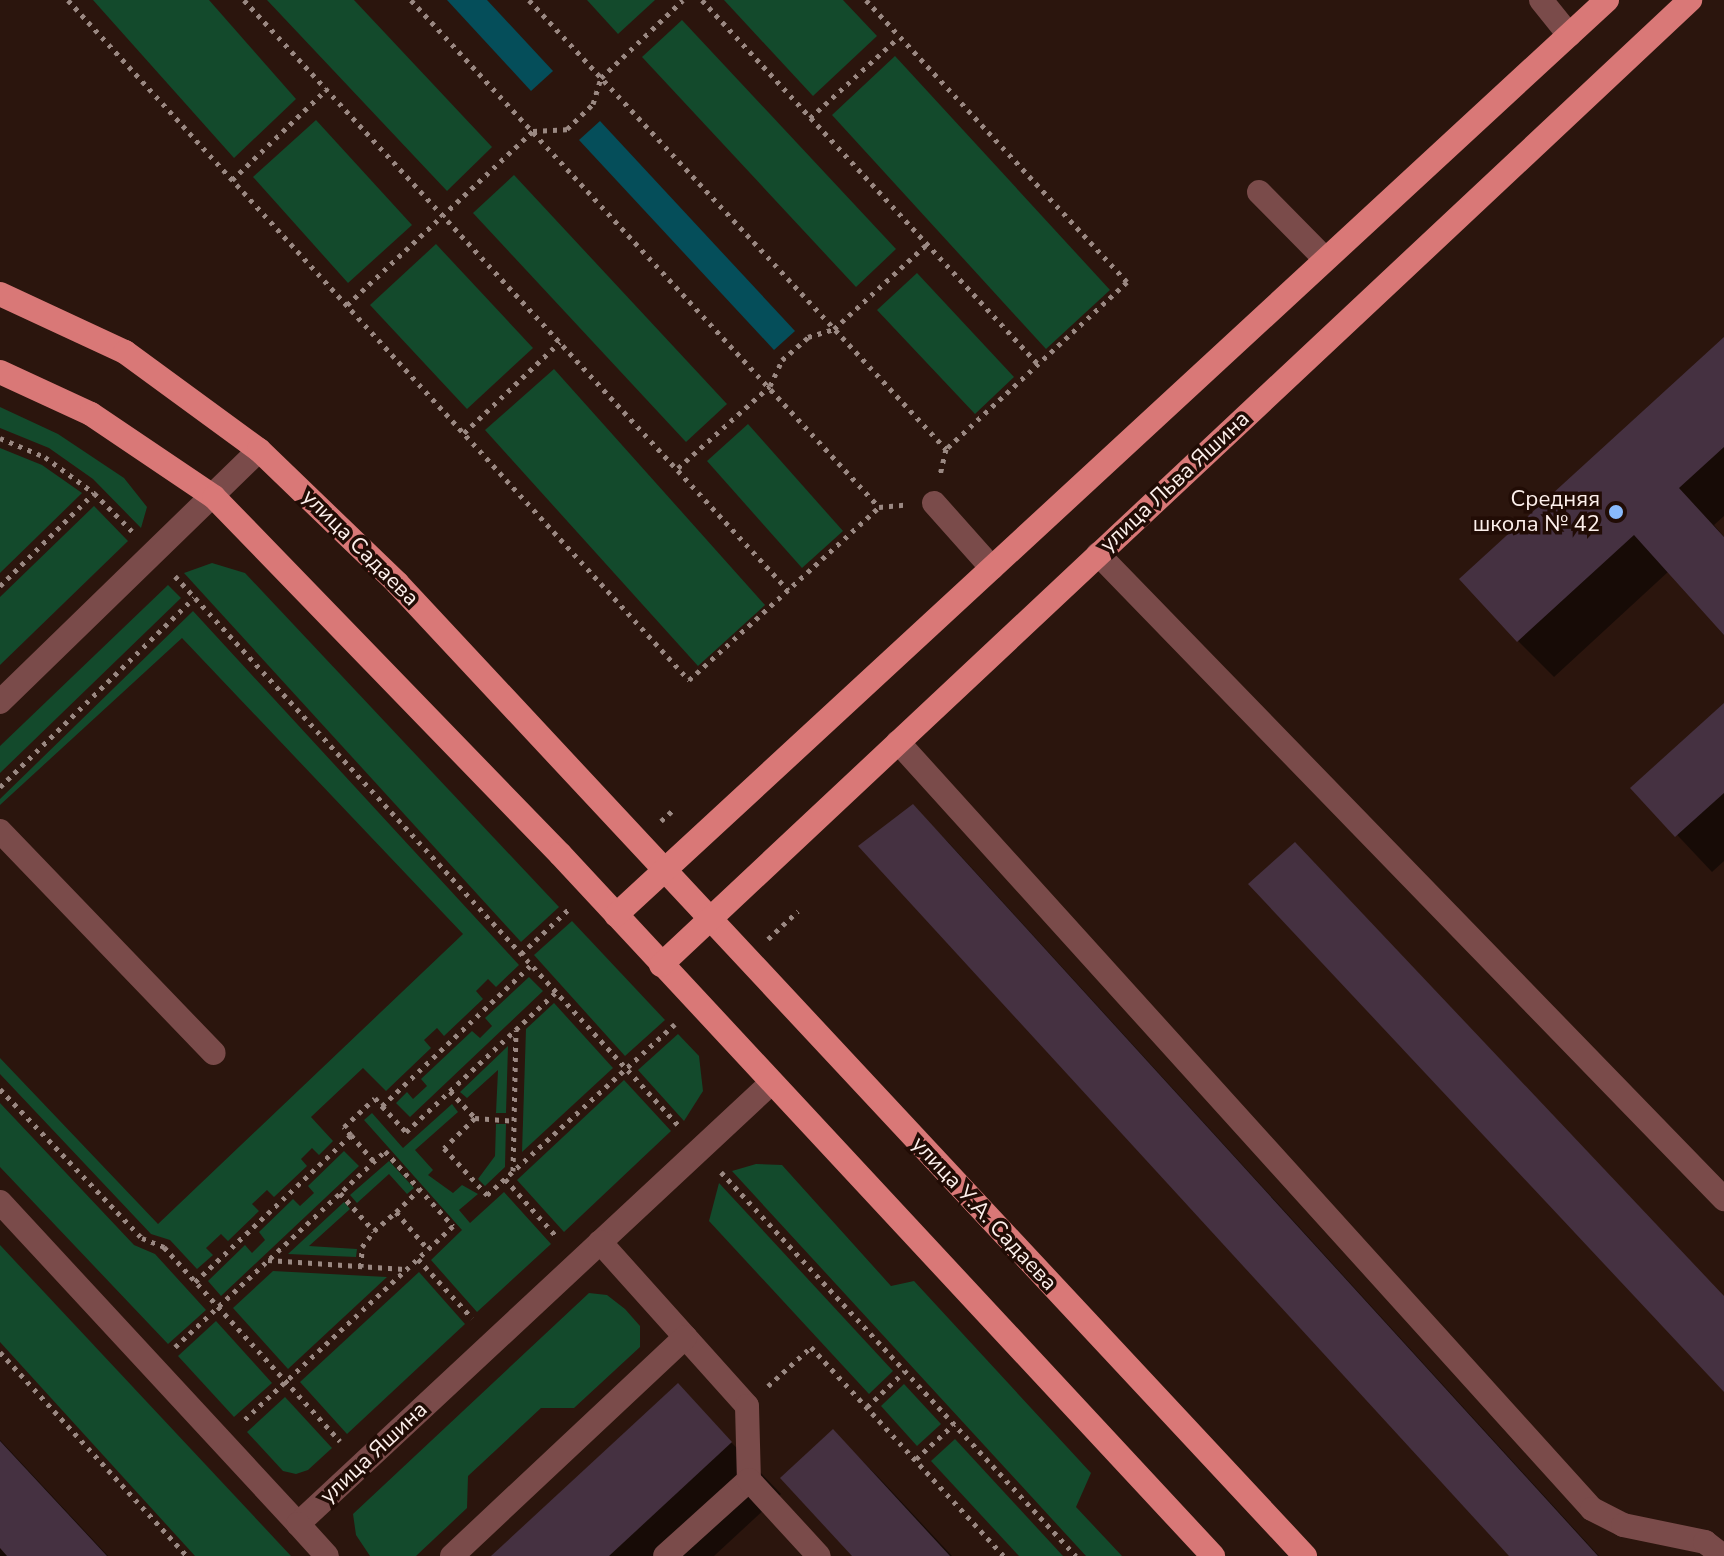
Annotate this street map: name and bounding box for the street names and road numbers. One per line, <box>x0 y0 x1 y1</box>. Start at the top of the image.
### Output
street label: улица Льва Яшина <box>1095 406 1255 558</box>
street label: улица Садаева <box>296 484 424 612</box>
street label: улица У.А. Садаева <box>906 1132 1062 1296</box>
street label: улица Яшина <box>315 1397 433 1509</box>

